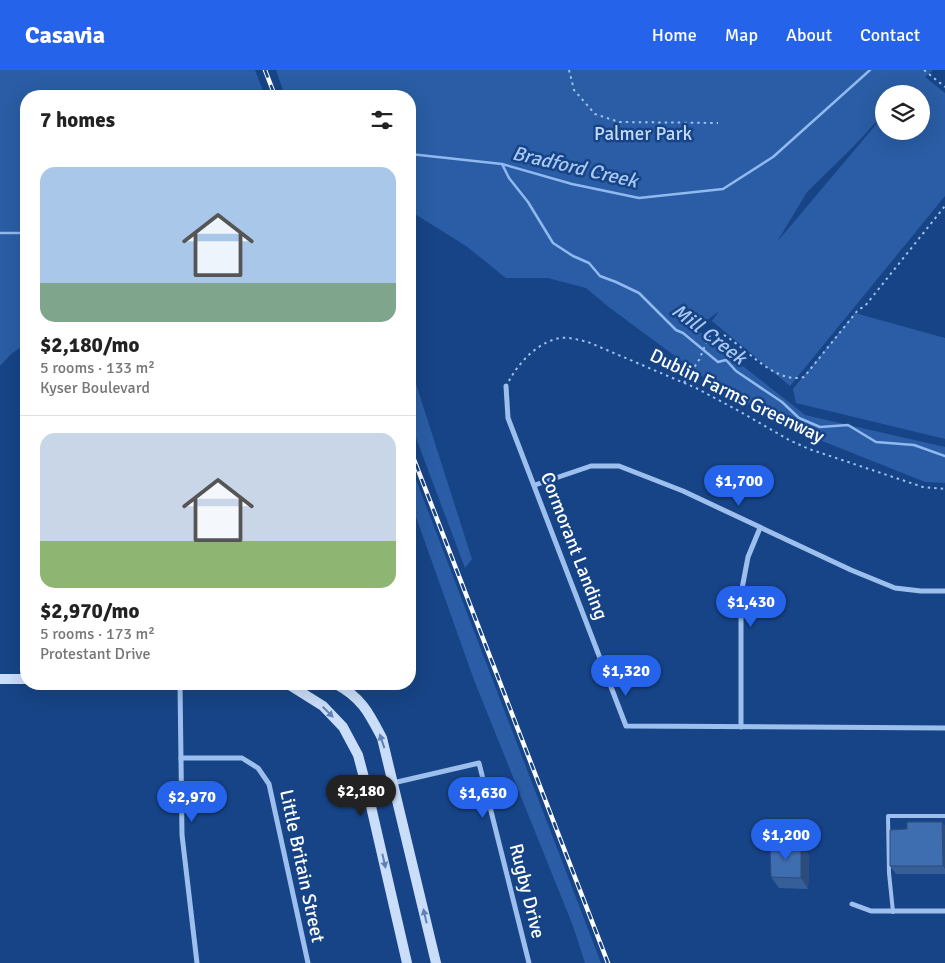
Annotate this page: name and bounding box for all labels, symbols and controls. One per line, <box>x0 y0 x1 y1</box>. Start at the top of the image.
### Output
text: Casavia <box>25 20 105 50</box>
text: Home <box>652 24 697 46</box>
text: Map <box>725 24 758 46</box>
text: About <box>786 24 832 46</box>
text: Contact <box>860 24 920 46</box>
map controls <box>875 85 930 140</box>
button: layers <box>875 85 930 140</box>
icon: filters <box>368 106 396 134</box>
text: 7 homes <box>40 107 115 133</box>
park label: Palmer Park <box>594 122 692 146</box>
water label: Bradford Creek <box>510 140 642 194</box>
icon: home <box>173 200 263 290</box>
water label: Mill Creek <box>667 298 753 371</box>
text: $2,180/mo <box>40 332 139 358</box>
street label: Dublin Farms Greenway <box>646 343 828 449</box>
text: 5 rooms · 133 m² <box>40 358 155 378</box>
text: Kyser Boulevard <box>40 378 150 398</box>
pin: $1,700 <box>698 464 780 507</box>
icon: home <box>173 465 263 555</box>
street label: Cormorant Landing <box>535 469 613 623</box>
text: $1,700 <box>715 471 763 491</box>
pin: $1,430 <box>710 586 792 628</box>
text: $1,430 <box>727 592 775 612</box>
text: $2,970/mo <box>40 598 139 624</box>
text: 5 rooms · 173 m² <box>40 624 155 644</box>
text: Protestant Drive <box>40 644 150 664</box>
pin: $1,320 <box>585 654 667 697</box>
text: $1,320 <box>602 661 650 681</box>
one-way arrow <box>322 706 334 718</box>
one-way arrow <box>378 733 386 748</box>
pin: $2,180 <box>320 774 402 817</box>
pin: $1,630 <box>442 776 524 819</box>
pin: $2,970 <box>151 780 233 823</box>
text: $2,180 <box>337 781 385 801</box>
text: $1,630 <box>459 783 507 803</box>
text: $2,970 <box>168 787 216 807</box>
street label: Little Britain Street <box>274 787 330 945</box>
pin: $1,200 <box>745 818 827 861</box>
text: $1,200 <box>762 825 810 845</box>
street label: Rugby Drive <box>504 841 550 941</box>
one-way arrow <box>380 854 388 869</box>
one-way arrow <box>421 908 429 923</box>

